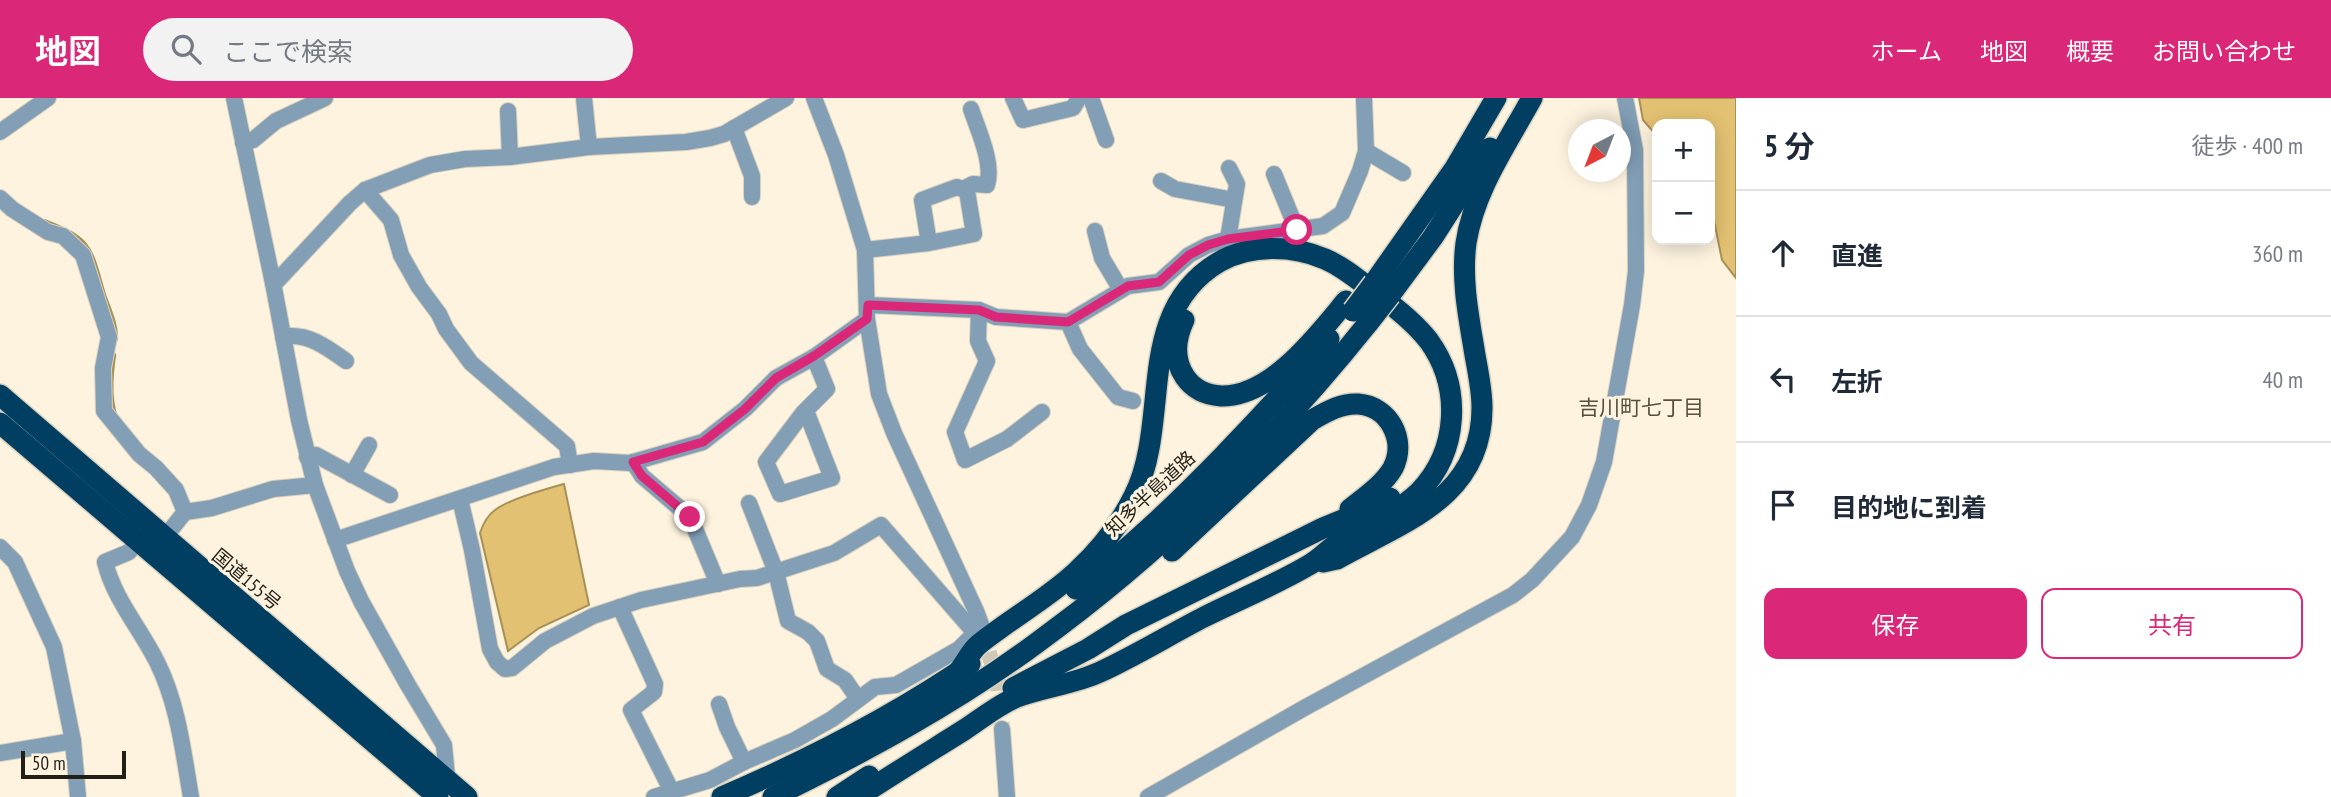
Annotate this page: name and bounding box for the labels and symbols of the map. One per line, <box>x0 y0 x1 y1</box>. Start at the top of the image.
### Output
north arrow <box>1568 119 1631 182</box>
route start <box>1281 214 1312 245</box>
district label: 吉川町七丁目 <box>1578 394 1704 421</box>
street label: 知多半島道路 <box>1100 445 1200 541</box>
route end <box>674 501 705 532</box>
street label: 国道155号 <box>208 543 286 615</box>
scale bar <box>21 748 126 780</box>

